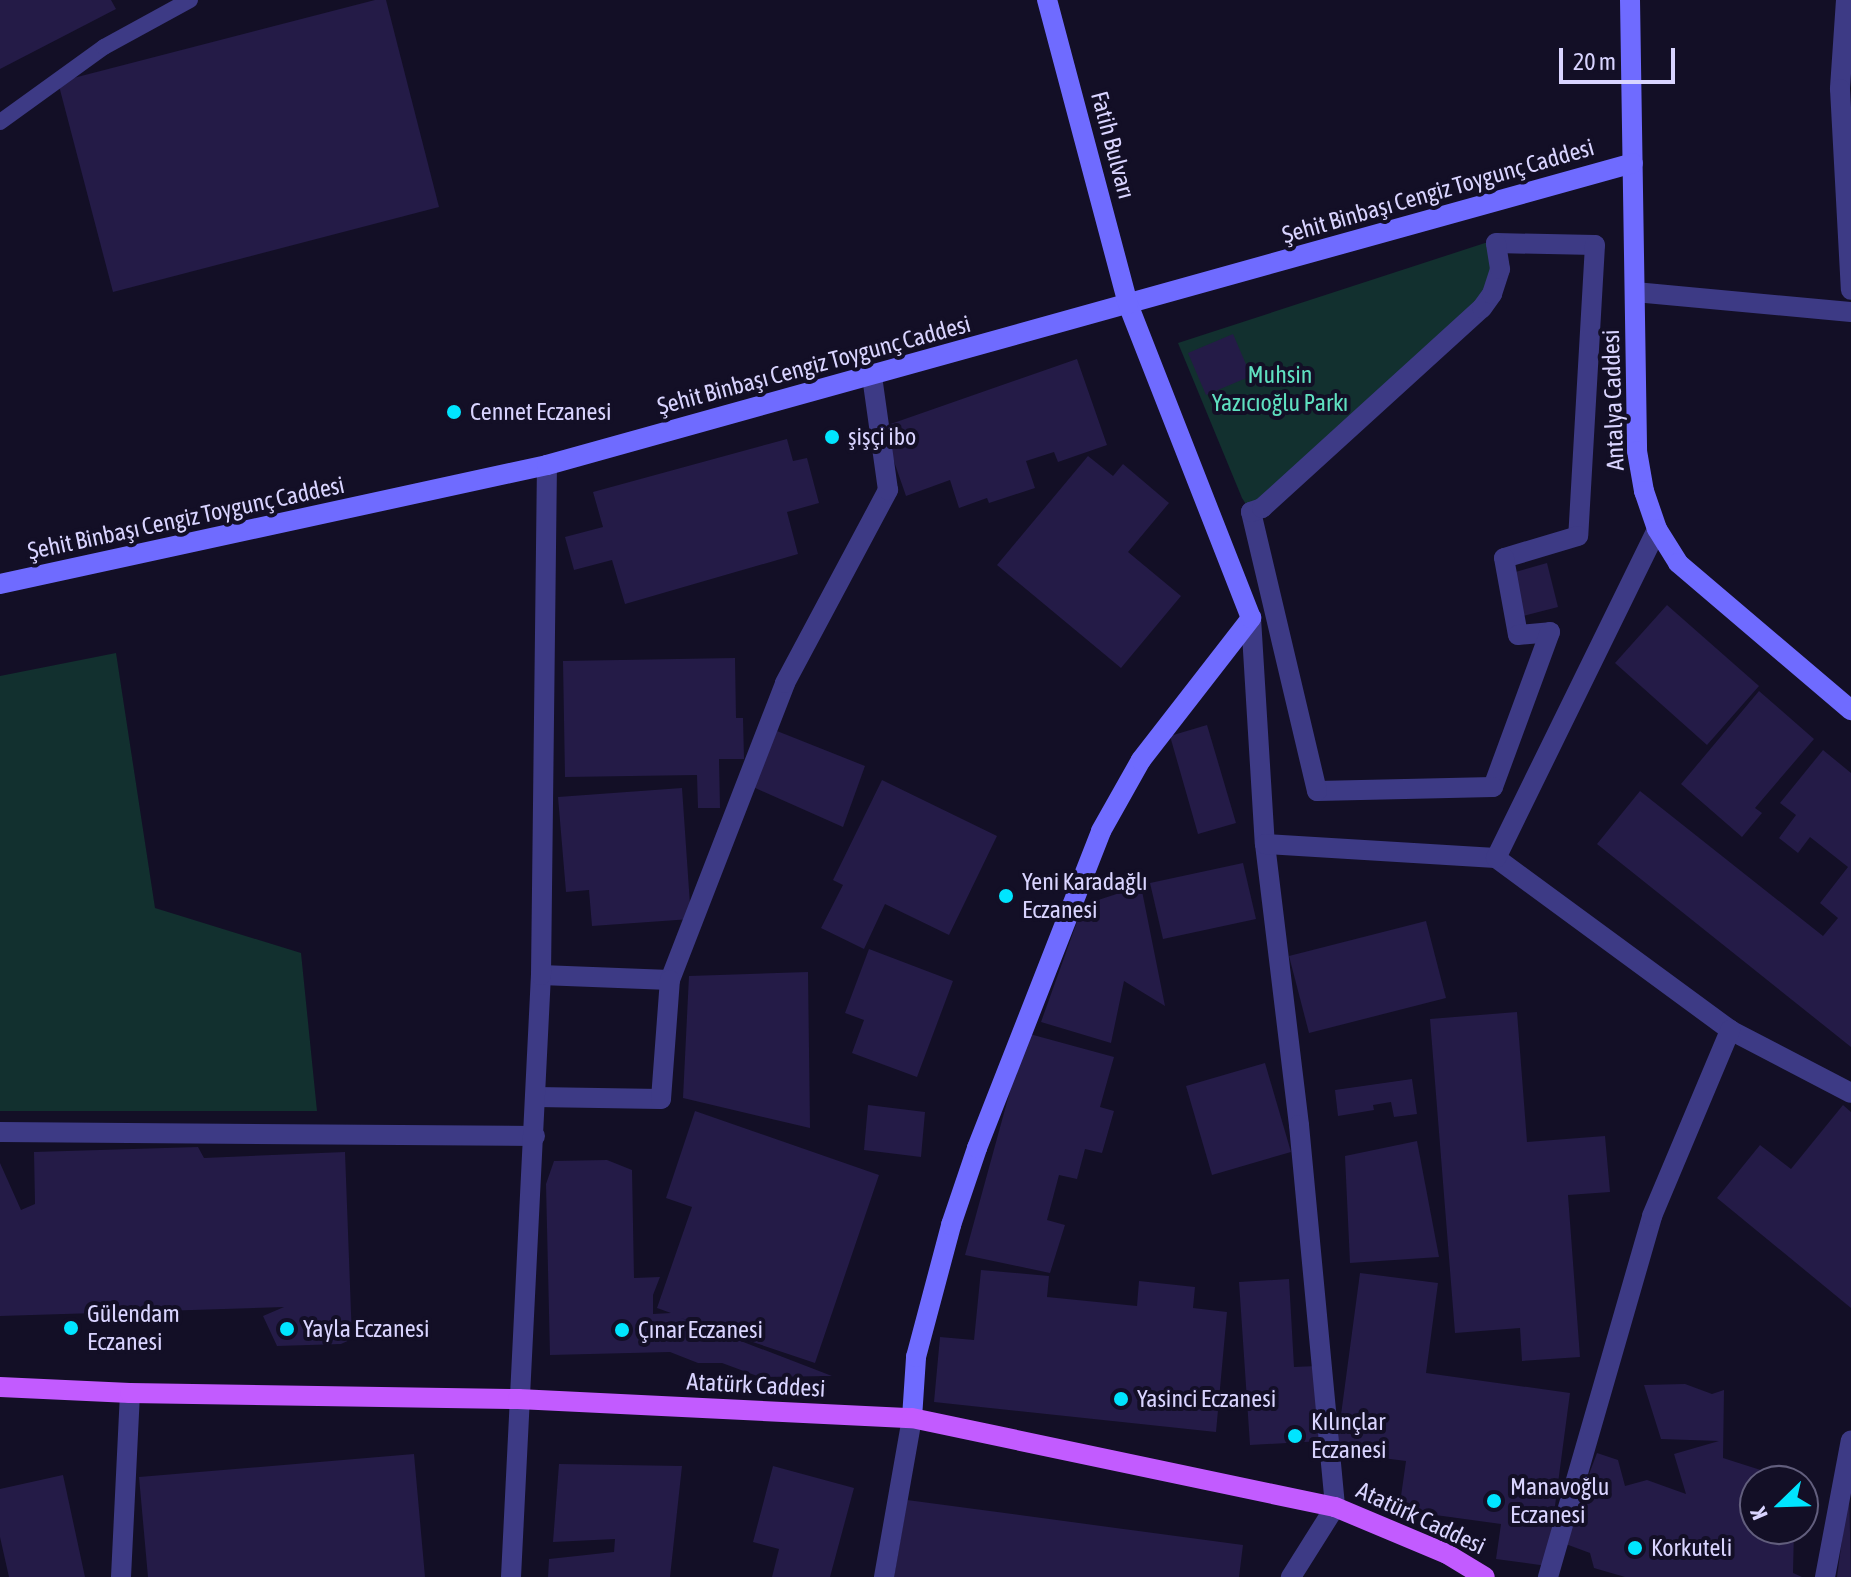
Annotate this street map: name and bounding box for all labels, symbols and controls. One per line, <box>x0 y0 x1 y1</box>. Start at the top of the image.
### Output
scale bar <box>1563 32 1679 82</box>
text: 20 m <box>1573 48 1616 75</box>
street label: Fatih Bulvarı <box>1085 88 1141 202</box>
street label: Şehit Binbaşı Cengiz Toygunç Caddesi <box>1279 133 1597 249</box>
street label: Şehit Binbaşı Cengiz Toygunç Caddesi <box>654 309 974 421</box>
street label: Antalya Caddesi <box>1596 329 1630 471</box>
park label: Muhsin Yazıcıoğlu Parkı <box>1212 361 1348 417</box>
place label: Cennet Eczanesi <box>470 398 612 426</box>
marker: Cennet Eczanesi <box>445 403 463 421</box>
place label: şişçi ibo <box>848 423 916 451</box>
marker: şişçi ibo <box>823 428 841 446</box>
street label: Şehit Binbaşı Cengiz Toygunç Caddesi <box>25 470 347 566</box>
place label: Yeni Karadağlı Eczanesi <box>1022 868 1148 924</box>
marker: Yeni Karadağlı Eczanesi <box>997 887 1015 905</box>
place label: Gülendam Eczanesi <box>87 1300 180 1356</box>
place label: Yayla Eczanesi <box>303 1315 430 1343</box>
place label: Çınar Eczanesi <box>638 1316 763 1344</box>
marker: Gülendam Eczanesi <box>62 1319 80 1337</box>
marker: Yayla Eczanesi <box>278 1320 296 1338</box>
marker: Çınar Eczanesi <box>613 1321 631 1339</box>
street label: Atatürk Caddesi <box>686 1367 826 1403</box>
place label: Yasinci Eczanesi <box>1137 1385 1276 1413</box>
marker: Yasinci Eczanesi <box>1112 1390 1130 1408</box>
place label: Kılınçlar Eczanesi <box>1311 1408 1386 1464</box>
marker: Kılınçlar Eczanesi <box>1286 1427 1304 1445</box>
north arrow <box>1739 1465 1819 1545</box>
place label: Manavoğlu Eczanesi <box>1510 1473 1609 1529</box>
street label: Atatürk Caddesi <box>1352 1476 1490 1560</box>
marker: Manavoğlu Eczanesi <box>1485 1492 1503 1510</box>
text: K <box>1745 1504 1773 1524</box>
place label: Korkuteli <box>1651 1534 1732 1562</box>
marker: Korkuteli <box>1626 1539 1644 1557</box>

